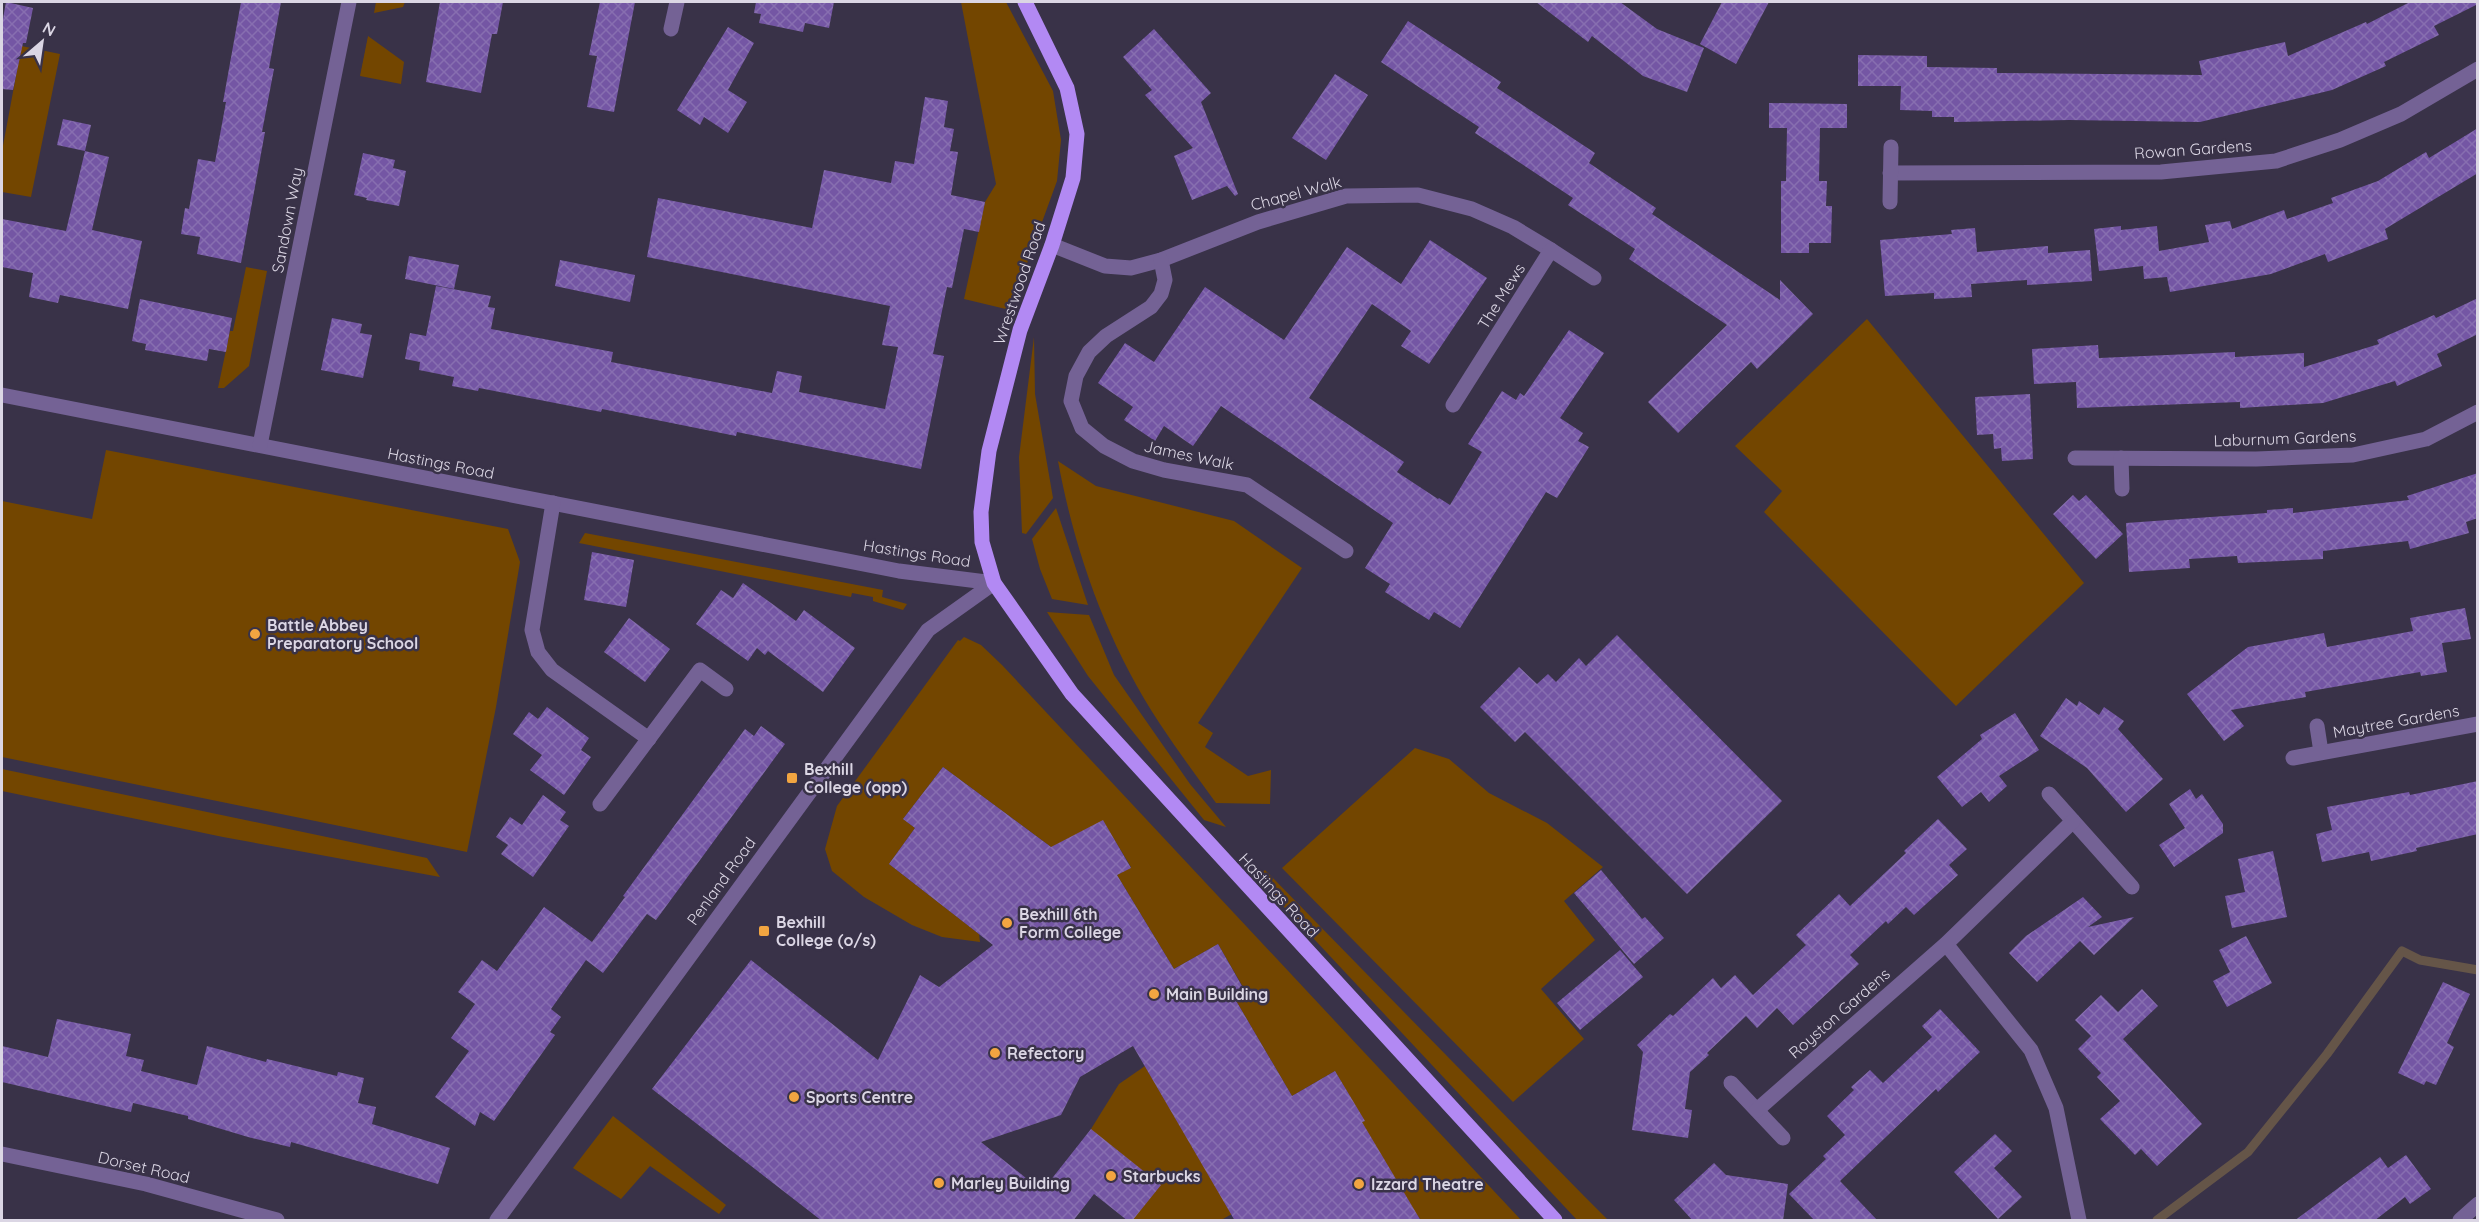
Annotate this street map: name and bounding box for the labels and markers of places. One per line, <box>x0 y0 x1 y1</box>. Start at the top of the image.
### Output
place label: Battle Abbey Preparatory School <box>267 615 418 653</box>
marker: Battle Abbey Preparatory School <box>248 627 262 641</box>
place label: Bexhill College (opp) <box>804 759 907 797</box>
marker: Bexhill College (opp) <box>785 771 799 785</box>
place label: Bexhill 6th Form College <box>1019 904 1121 942</box>
place label: Bexhill College (o/s) <box>776 912 876 950</box>
marker: Bexhill 6th Form College <box>1000 916 1014 930</box>
marker: Bexhill College (o/s) <box>757 924 771 938</box>
place label: Main Building <box>1166 984 1268 1004</box>
marker: Main Building <box>1147 987 1161 1001</box>
place label: Refectory <box>1007 1043 1084 1063</box>
marker: Refectory <box>988 1046 1002 1060</box>
place label: Sports Centre <box>806 1087 913 1107</box>
marker: Sports Centre <box>787 1090 801 1104</box>
place label: Starbucks <box>1123 1166 1201 1186</box>
marker: Starbucks <box>1104 1169 1118 1183</box>
place label: Marley Building <box>951 1173 1070 1193</box>
place label: Izzard Theatre <box>1371 1174 1484 1194</box>
marker: Marley Building <box>932 1176 946 1190</box>
marker: Izzard Theatre <box>1352 1177 1366 1191</box>

